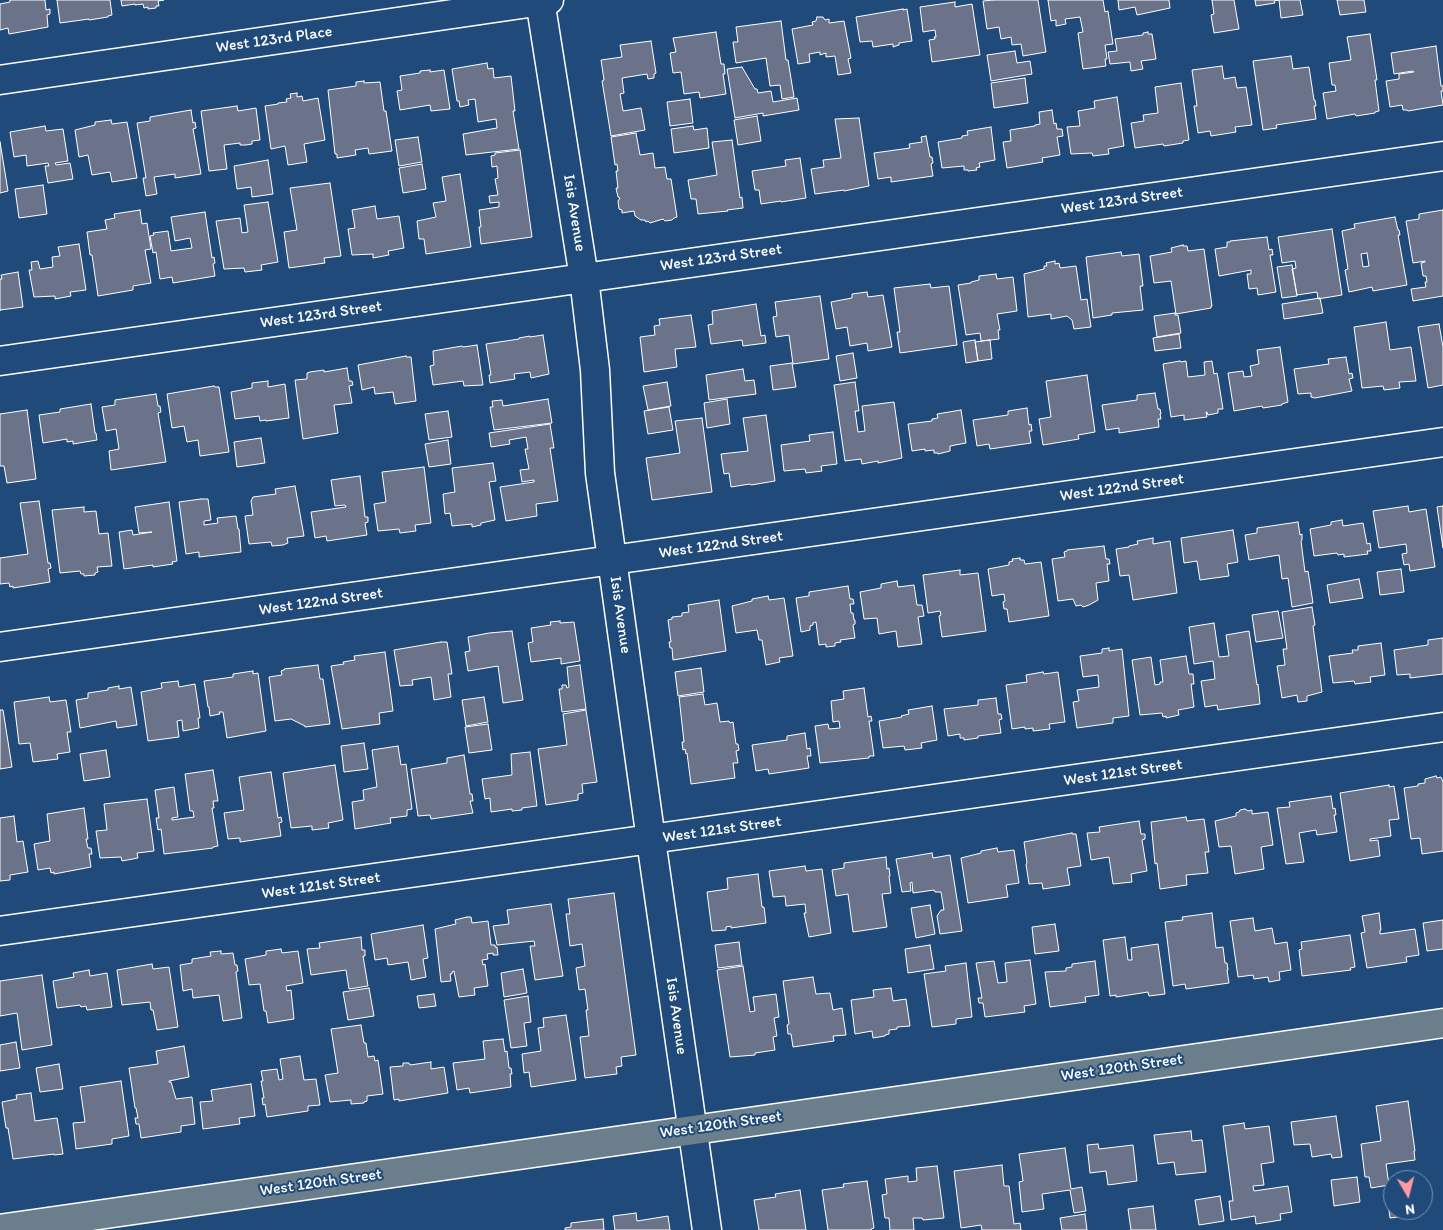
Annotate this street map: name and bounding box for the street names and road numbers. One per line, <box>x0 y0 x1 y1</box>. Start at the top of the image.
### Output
street label: West 123rd Place <box>215 22 333 58</box>
street label: Isis Avenue <box>558 173 590 253</box>
street label: West 123rd Street <box>1060 183 1184 219</box>
street label: West 123rd Street <box>659 240 783 276</box>
street label: West 123rd Street <box>259 297 383 333</box>
street label: West 122nd Street <box>1059 470 1185 506</box>
street label: West 122nd Street <box>658 527 784 563</box>
street label: Isis Avenue <box>605 575 635 655</box>
street label: West 122nd Street <box>258 584 384 620</box>
street label: West 121st Street <box>1062 755 1184 791</box>
street label: West 121st Street <box>661 812 783 848</box>
street label: West 121st Street <box>260 868 382 904</box>
street label: Isis Avenue <box>661 976 691 1056</box>
street label: West 120th Street <box>1060 1050 1184 1086</box>
street label: West 120th Street <box>659 1107 783 1143</box>
street label: West 120th Street <box>259 1165 383 1201</box>

